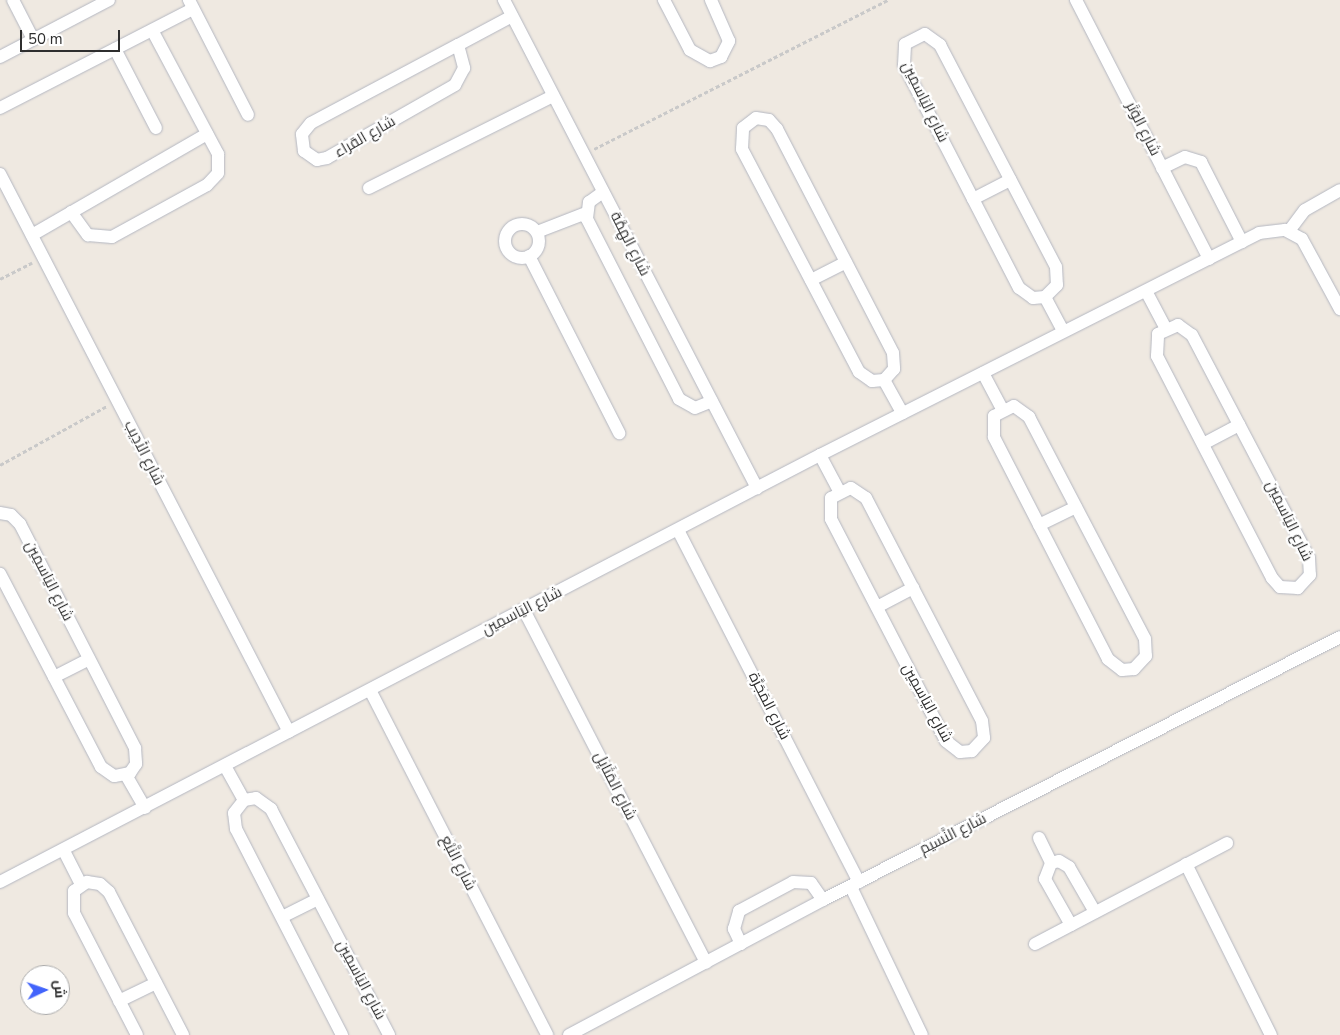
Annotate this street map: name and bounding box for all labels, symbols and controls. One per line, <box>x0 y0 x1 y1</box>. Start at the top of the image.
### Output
scale bar <box>22 20 122 52</box>
text: 50 m <box>28 29 63 49</box>
street label: شارع اليَاسمِين <box>898 59 952 145</box>
street label: شارع الوَتَر <box>1122 99 1164 159</box>
street label: شارع القراء <box>331 112 399 162</box>
street label: شارع الهِمَّة <box>606 209 654 279</box>
street label: شارع الأَدِيب <box>120 418 168 488</box>
street label: شارع اليَاسمِين <box>1262 478 1316 564</box>
street label: شارع اليَاسمِين <box>21 538 77 624</box>
street label: شارع اليَاسمِين <box>479 583 565 639</box>
street label: شارع اليَاسمِين <box>898 660 956 746</box>
street label: شارع المَجَرَّة <box>744 669 794 743</box>
street label: شارع المَثَايِل <box>590 749 640 823</box>
street label: شارع النَّسيم <box>917 809 989 859</box>
street label: شارع النَّبْع <box>437 832 479 894</box>
street label: شارع اليَاسمِين <box>333 937 389 1023</box>
north arrow <box>20 965 70 1015</box>
text: ش <box>50 980 69 999</box>

